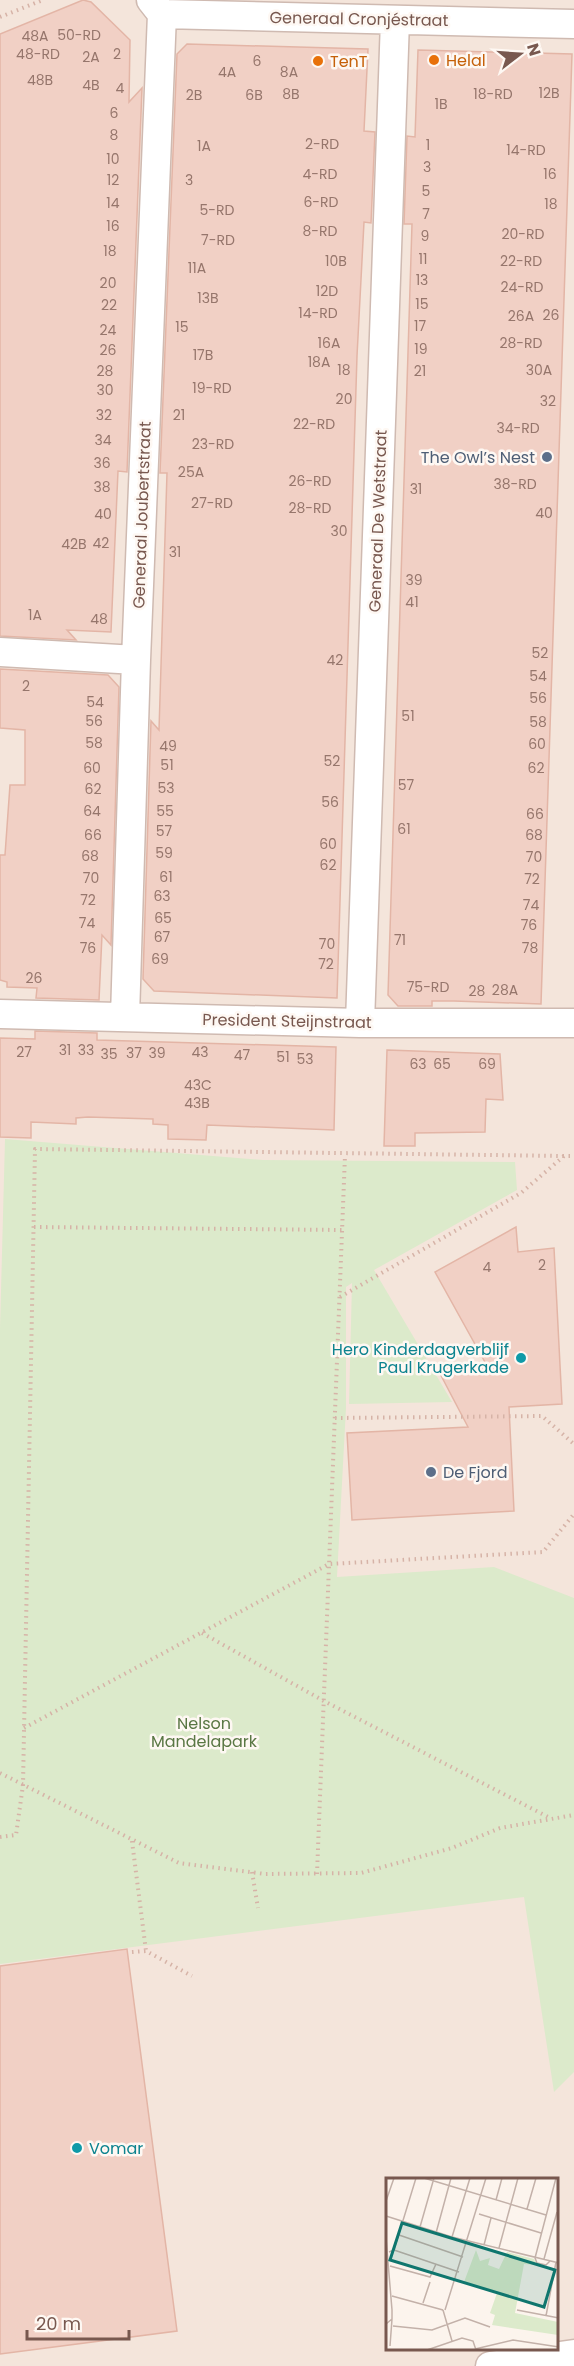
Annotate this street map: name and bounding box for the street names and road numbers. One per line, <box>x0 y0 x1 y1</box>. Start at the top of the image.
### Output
street label: Generaal Cronjéstraat <box>270 6 449 32</box>
street label: Generaal Joubertstraat <box>127 421 157 609</box>
street label: Generaal De Wetstraat <box>363 429 393 613</box>
street label: President Steijnstraat <box>202 1008 372 1034</box>

